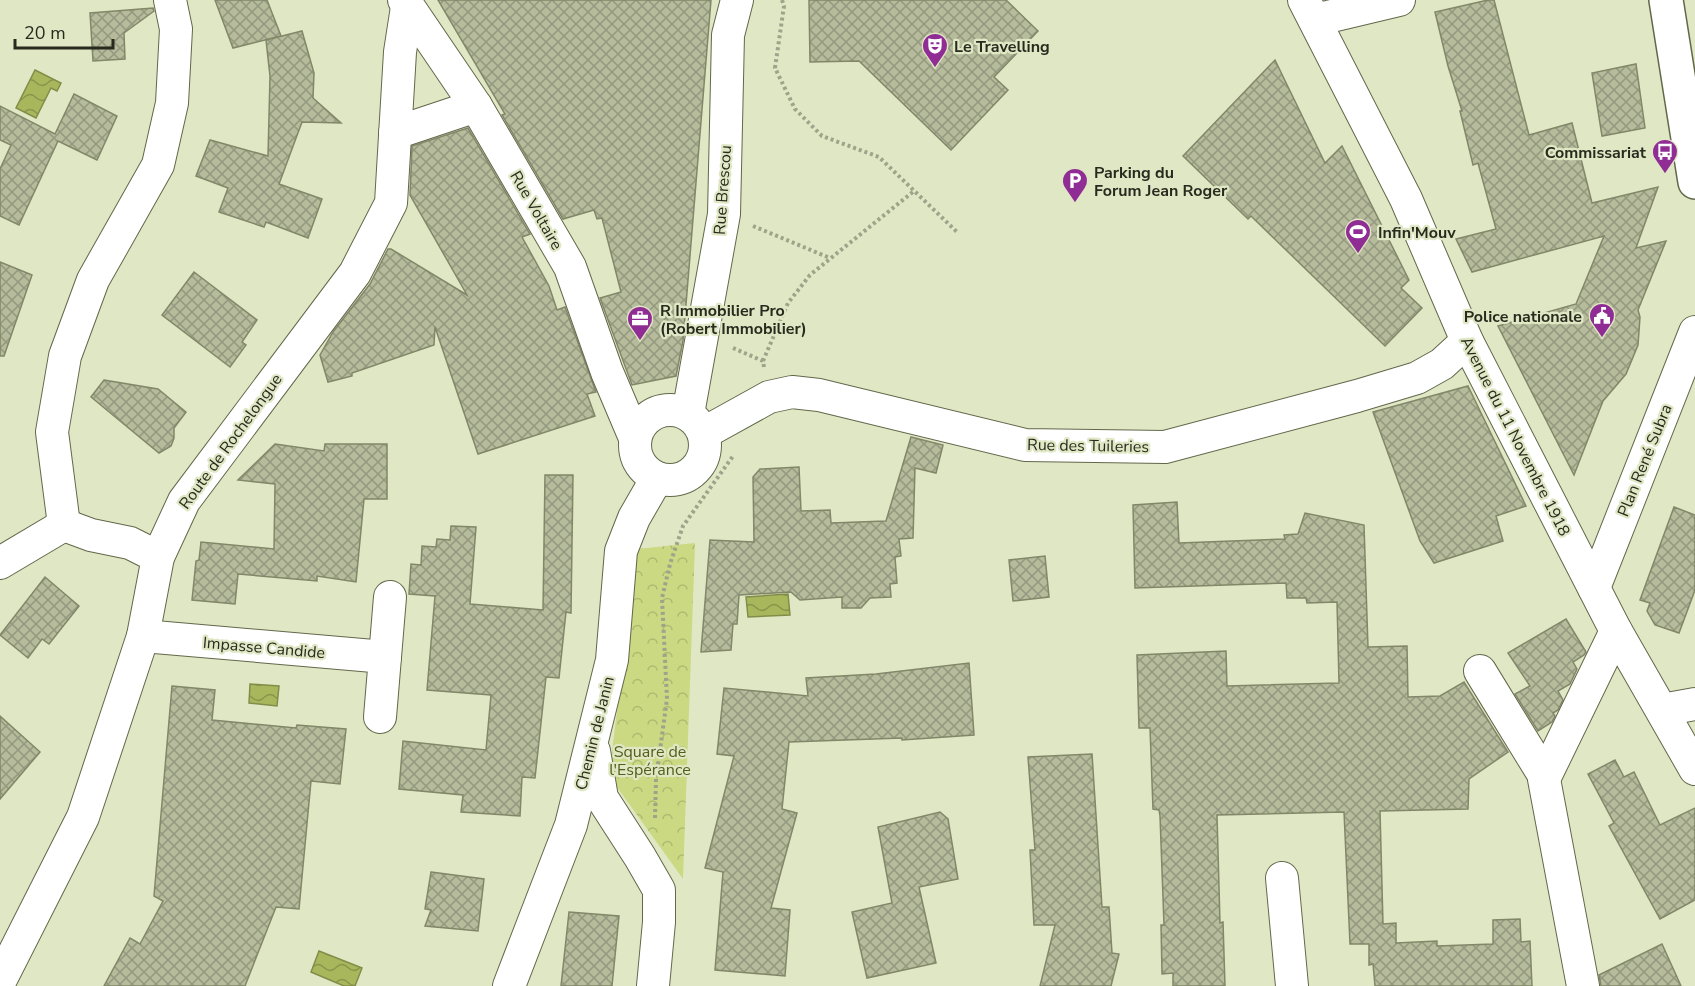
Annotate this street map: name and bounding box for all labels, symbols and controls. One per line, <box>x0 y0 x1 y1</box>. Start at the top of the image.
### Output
scale bar <box>15 12 112 50</box>
text: 20 m <box>24 21 66 45</box>
theatre icon: Le Travelling <box>920 31 950 69</box>
place label: Le Travelling <box>954 36 1050 58</box>
bus stop icon: Commissariat <box>1650 137 1680 175</box>
place label: Commissariat <box>1545 142 1647 164</box>
street label: Rue Brescou <box>709 144 737 236</box>
place label: Parking du Forum Jean Roger <box>1094 162 1228 202</box>
parking icon: Parking du Forum Jean Roger <box>1060 166 1090 204</box>
street label: Rue Voltaire <box>505 167 568 254</box>
sports icon: Infin'Mouv <box>1343 217 1373 255</box>
place label: Infin'Mouv <box>1378 222 1456 244</box>
place label: R Immobilier Pro (Robert Immobilier) <box>660 300 807 340</box>
public building icon: Police nationale <box>1587 301 1617 339</box>
office icon: R Immobilier Pro (Robert Immobilier) <box>625 304 655 342</box>
place label: Police nationale <box>1464 306 1582 328</box>
street label: Avenue du 11 Novembre 1918 <box>1455 333 1575 540</box>
street label: Route de Rochelongue <box>174 369 287 514</box>
street label: Plan René Subra <box>1612 401 1678 520</box>
street label: Rue des Tuileries <box>1027 434 1149 458</box>
street label: Impasse Candide <box>202 632 326 664</box>
street label: Chemin de Janin <box>570 674 620 792</box>
park label: Square de l'Espérance <box>609 741 691 781</box>

